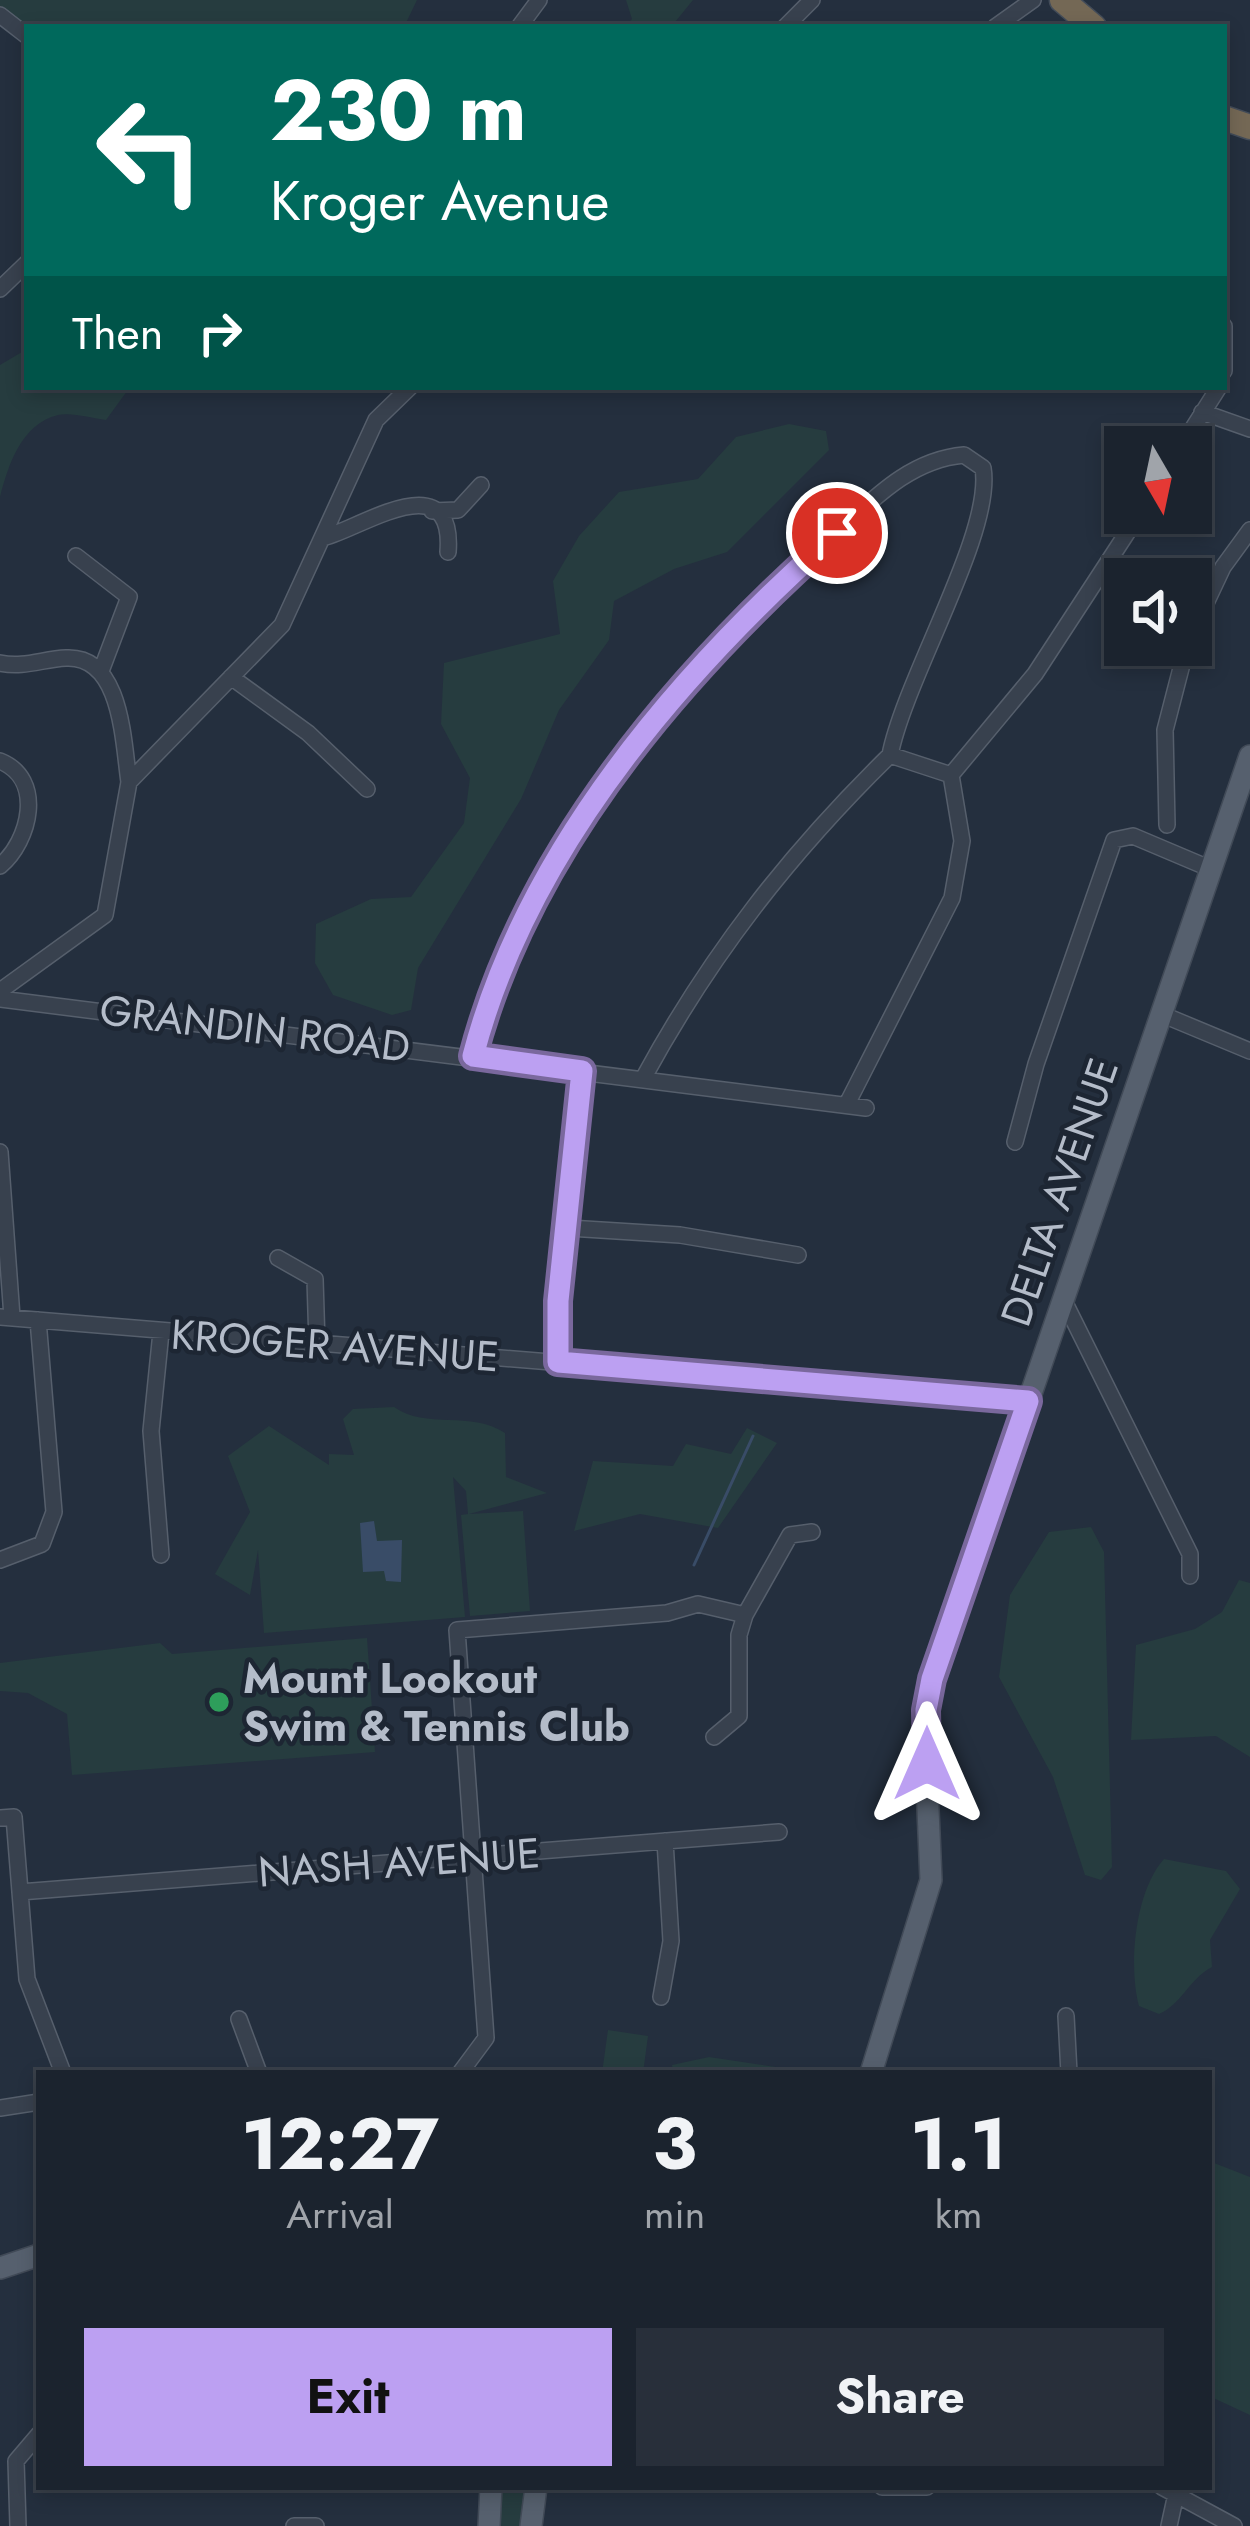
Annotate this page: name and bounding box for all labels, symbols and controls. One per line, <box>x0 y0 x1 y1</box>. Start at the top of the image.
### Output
text: 230 m <box>270 50 527 172</box>
icon: left <box>72 72 228 228</box>
text: Kroger Avenue <box>270 162 609 240</box>
icon: right <box>187 300 253 366</box>
text: Then <box>72 301 163 366</box>
north arrow <box>1104 426 1212 534</box>
map controls <box>1104 426 1212 666</box>
pin <box>786 482 888 584</box>
icon: arrive <box>804 500 870 566</box>
button: sound <box>1104 558 1212 666</box>
street label: GRANDIN ROAD <box>96 979 414 1078</box>
street label: DELTA AVENUE <box>985 1050 1134 1334</box>
street label: KROGER AVENUE <box>169 1304 501 1387</box>
place label: Mount Lookout Swim & Tennis Club <box>243 1648 630 1757</box>
marker: Mount Lookout Swim & Tennis Club <box>206 1689 232 1715</box>
position arrow <box>864 1701 990 1827</box>
street label: NASH AVENUE <box>256 1822 542 1903</box>
text: 12:27 <box>241 2092 439 2196</box>
text: 3 <box>652 2092 697 2196</box>
text: 1.1 <box>910 2092 1007 2196</box>
text: Arrival <box>286 2186 394 2243</box>
text: min <box>644 2186 705 2243</box>
text: km <box>935 2186 982 2243</box>
button: Exit <box>84 2328 612 2466</box>
button: Share <box>636 2328 1164 2466</box>

